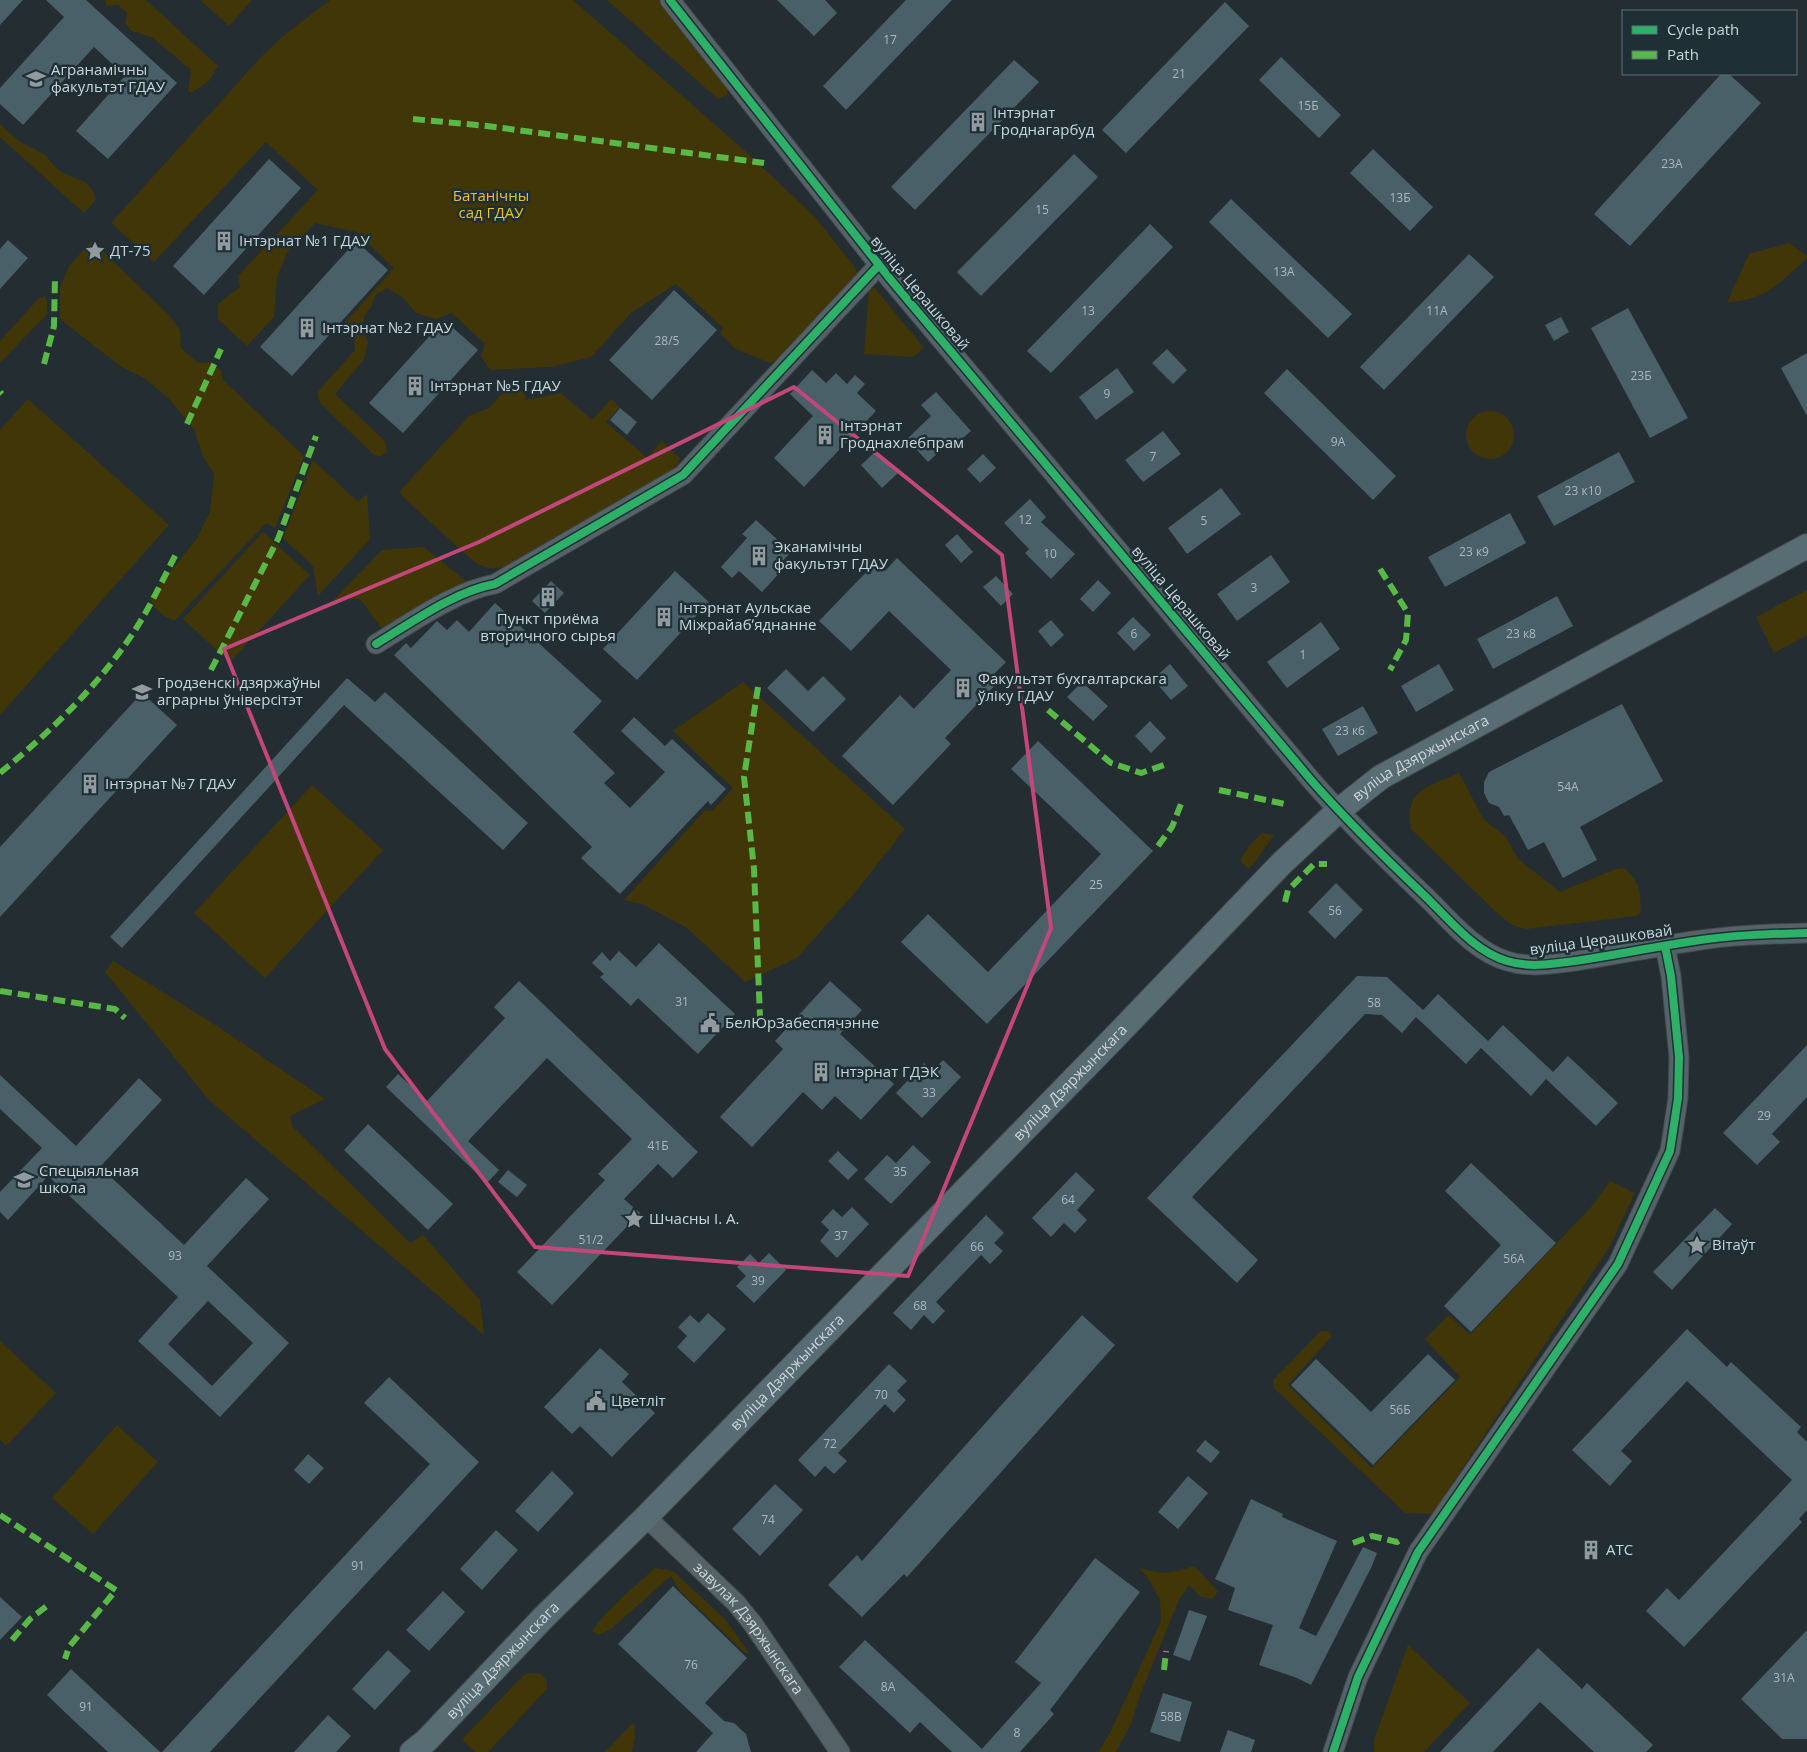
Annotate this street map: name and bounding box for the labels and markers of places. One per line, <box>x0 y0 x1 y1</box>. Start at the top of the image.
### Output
place label: Агранамічны факультэт ГДАУ <box>51 59 166 96</box>
school or university icon: Агранамічны факультэт ГДАУ <box>25 68 47 90</box>
place label: Інтэрнат Гроднагарбуд <box>993 102 1095 139</box>
building icon: Інтэрнат Гроднагарбуд <box>967 111 989 133</box>
building icon: Інтэрнат №1 ГДАУ <box>213 230 235 252</box>
place label: Інтэрнат №1 ГДАУ <box>239 230 370 250</box>
place icon: ДТ-75 <box>84 240 106 262</box>
place label: ДТ-75 <box>110 240 151 260</box>
building icon: Інтэрнат №2 ГДАУ <box>296 317 318 339</box>
place label: Інтэрнат №2 ГДАУ <box>322 317 453 337</box>
building icon: Інтэрнат №5 ГДАУ <box>404 375 426 397</box>
place label: Інтэрнат №5 ГДАУ <box>430 375 561 395</box>
place label: Інтэрнат Гроднахлебпрам <box>840 415 964 452</box>
building icon: Інтэрнат Гроднахлебпрам <box>814 424 836 446</box>
place label: Эканамічны факультэт ГДАУ <box>774 536 889 573</box>
building icon: Эканамічны факультэт ГДАУ <box>748 545 770 567</box>
building icon: Пункт приёма вторичного сырья <box>537 586 559 608</box>
place label: Інтэрнат Аульскае Міжрайабʼяднанне <box>679 597 816 634</box>
building icon: Інтэрнат Аульскае Міжрайабʼяднанне <box>653 606 675 628</box>
place label: Пункт приёма вторичного сырья <box>480 608 616 645</box>
place label: Факультэт бухгалтарскага ўліку ГДАУ <box>978 668 1167 705</box>
place label: Гродзенскі дзяржаўны аграрны ўніверсітэт <box>157 672 321 709</box>
building icon: Факультэт бухгалтарскага ўліку ГДАУ <box>952 677 974 699</box>
school or university icon: Гродзенскі дзяржаўны аграрны ўніверсітэт <box>131 681 153 703</box>
building icon: Інтэрнат №7 ГДАУ <box>79 773 101 795</box>
place label: Інтэрнат №7 ГДАУ <box>105 773 236 793</box>
public building icon: БелЮрЗабеспячэнне <box>699 1012 721 1034</box>
place label: БелЮрЗабеспячэнне <box>725 1012 879 1032</box>
building icon: Інтэрнат ГДЭК <box>810 1061 832 1083</box>
place label: Інтэрнат ГДЭК <box>836 1061 940 1081</box>
place label: Спецыяльная школа <box>39 1160 139 1197</box>
school or university icon: Спецыяльная школа <box>13 1169 35 1191</box>
place icon: Шчасны І. А. <box>623 1208 645 1230</box>
place label: Шчасны І. А. <box>649 1208 739 1228</box>
place icon: Вітаўт <box>1686 1234 1708 1256</box>
place label: Вітаўт <box>1712 1234 1755 1254</box>
public building icon: Цветліт <box>585 1390 607 1412</box>
place label: Цветліт <box>611 1390 666 1410</box>
building icon: АТС <box>1580 1539 1602 1561</box>
place label: АТС <box>1606 1539 1633 1559</box>

